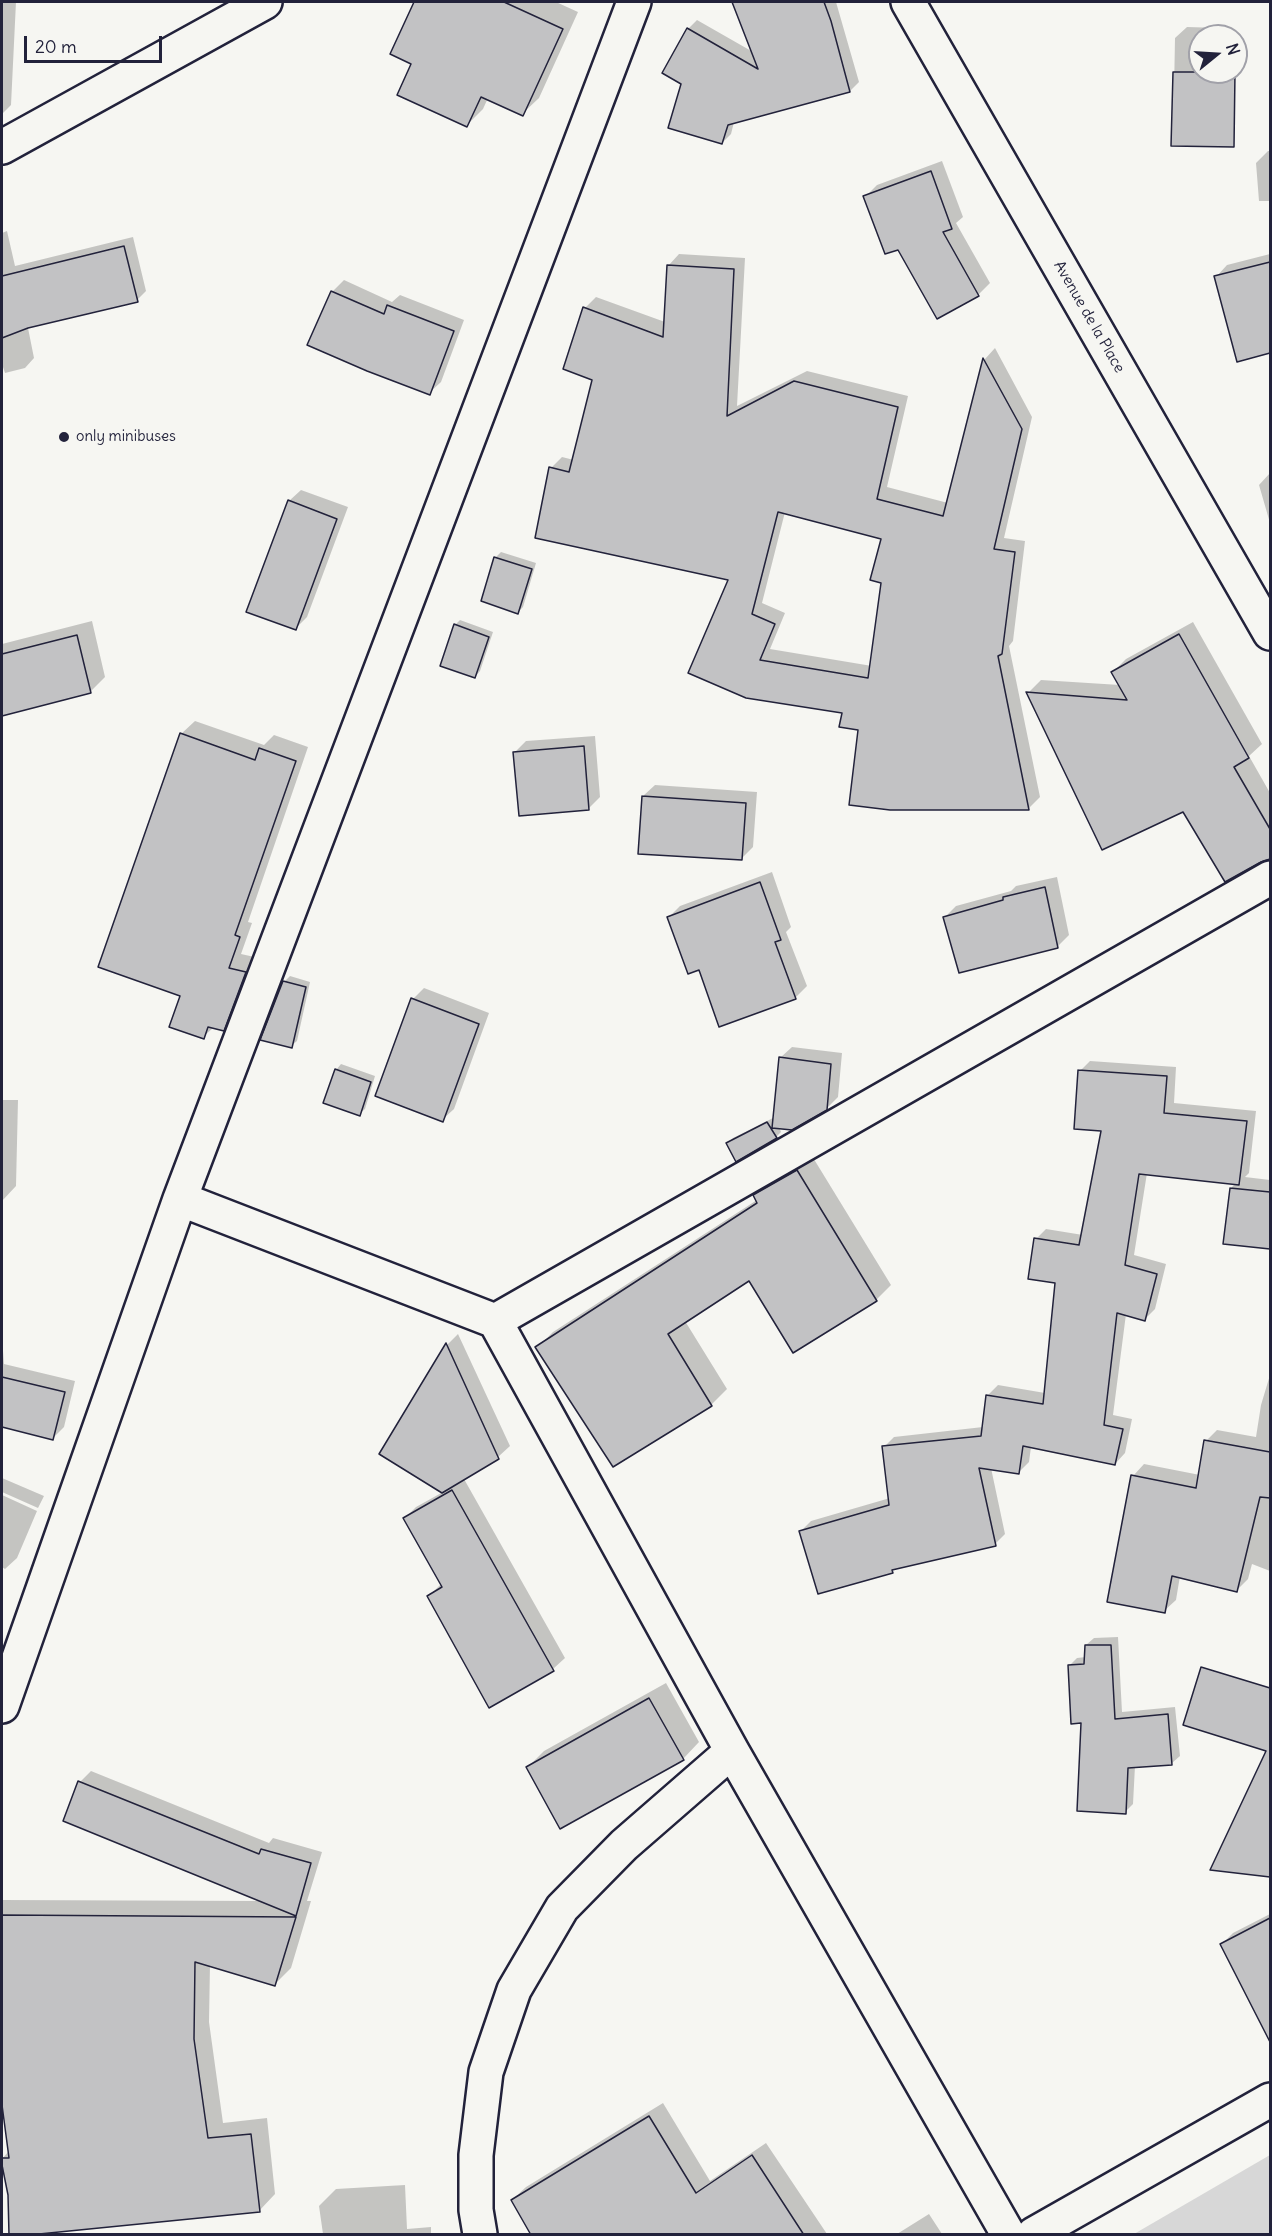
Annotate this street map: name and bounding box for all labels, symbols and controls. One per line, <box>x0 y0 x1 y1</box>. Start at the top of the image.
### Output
scale bar <box>27 24 165 62</box>
north arrow <box>1188 24 1248 84</box>
text: 20 m <box>35 35 77 58</box>
text: N <box>1222 41 1244 57</box>
street label: Avenue de la Place <box>1050 258 1128 376</box>
place label: only minibuses <box>76 428 176 446</box>
marker: only minibuses <box>57 430 71 444</box>

